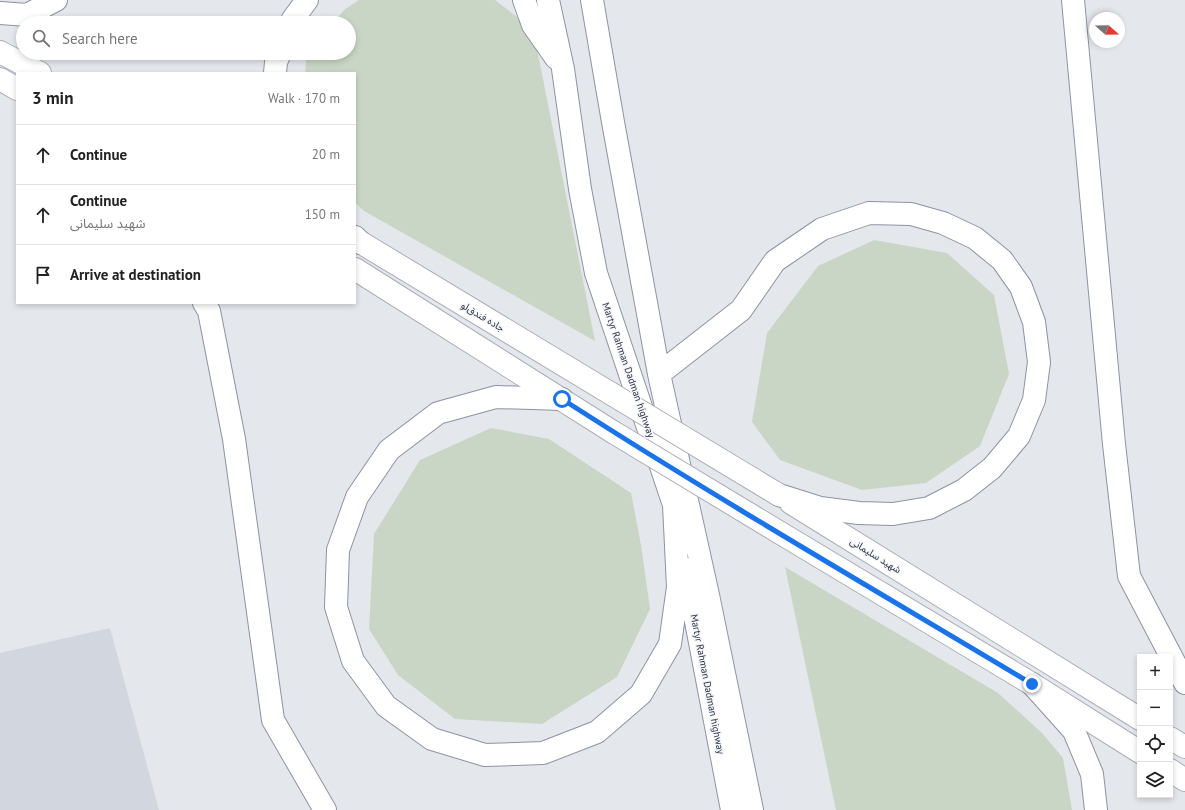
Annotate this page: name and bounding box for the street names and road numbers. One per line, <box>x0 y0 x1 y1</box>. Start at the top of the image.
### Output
street label: جاده فندق‌لو <box>459 298 507 335</box>
street label: Martyr Rahman Dadman highway <box>599 301 658 440</box>
street label: شهید سلیمانی <box>848 535 904 576</box>
street label: Martyr Rahman Dadman highway <box>688 613 728 755</box>

